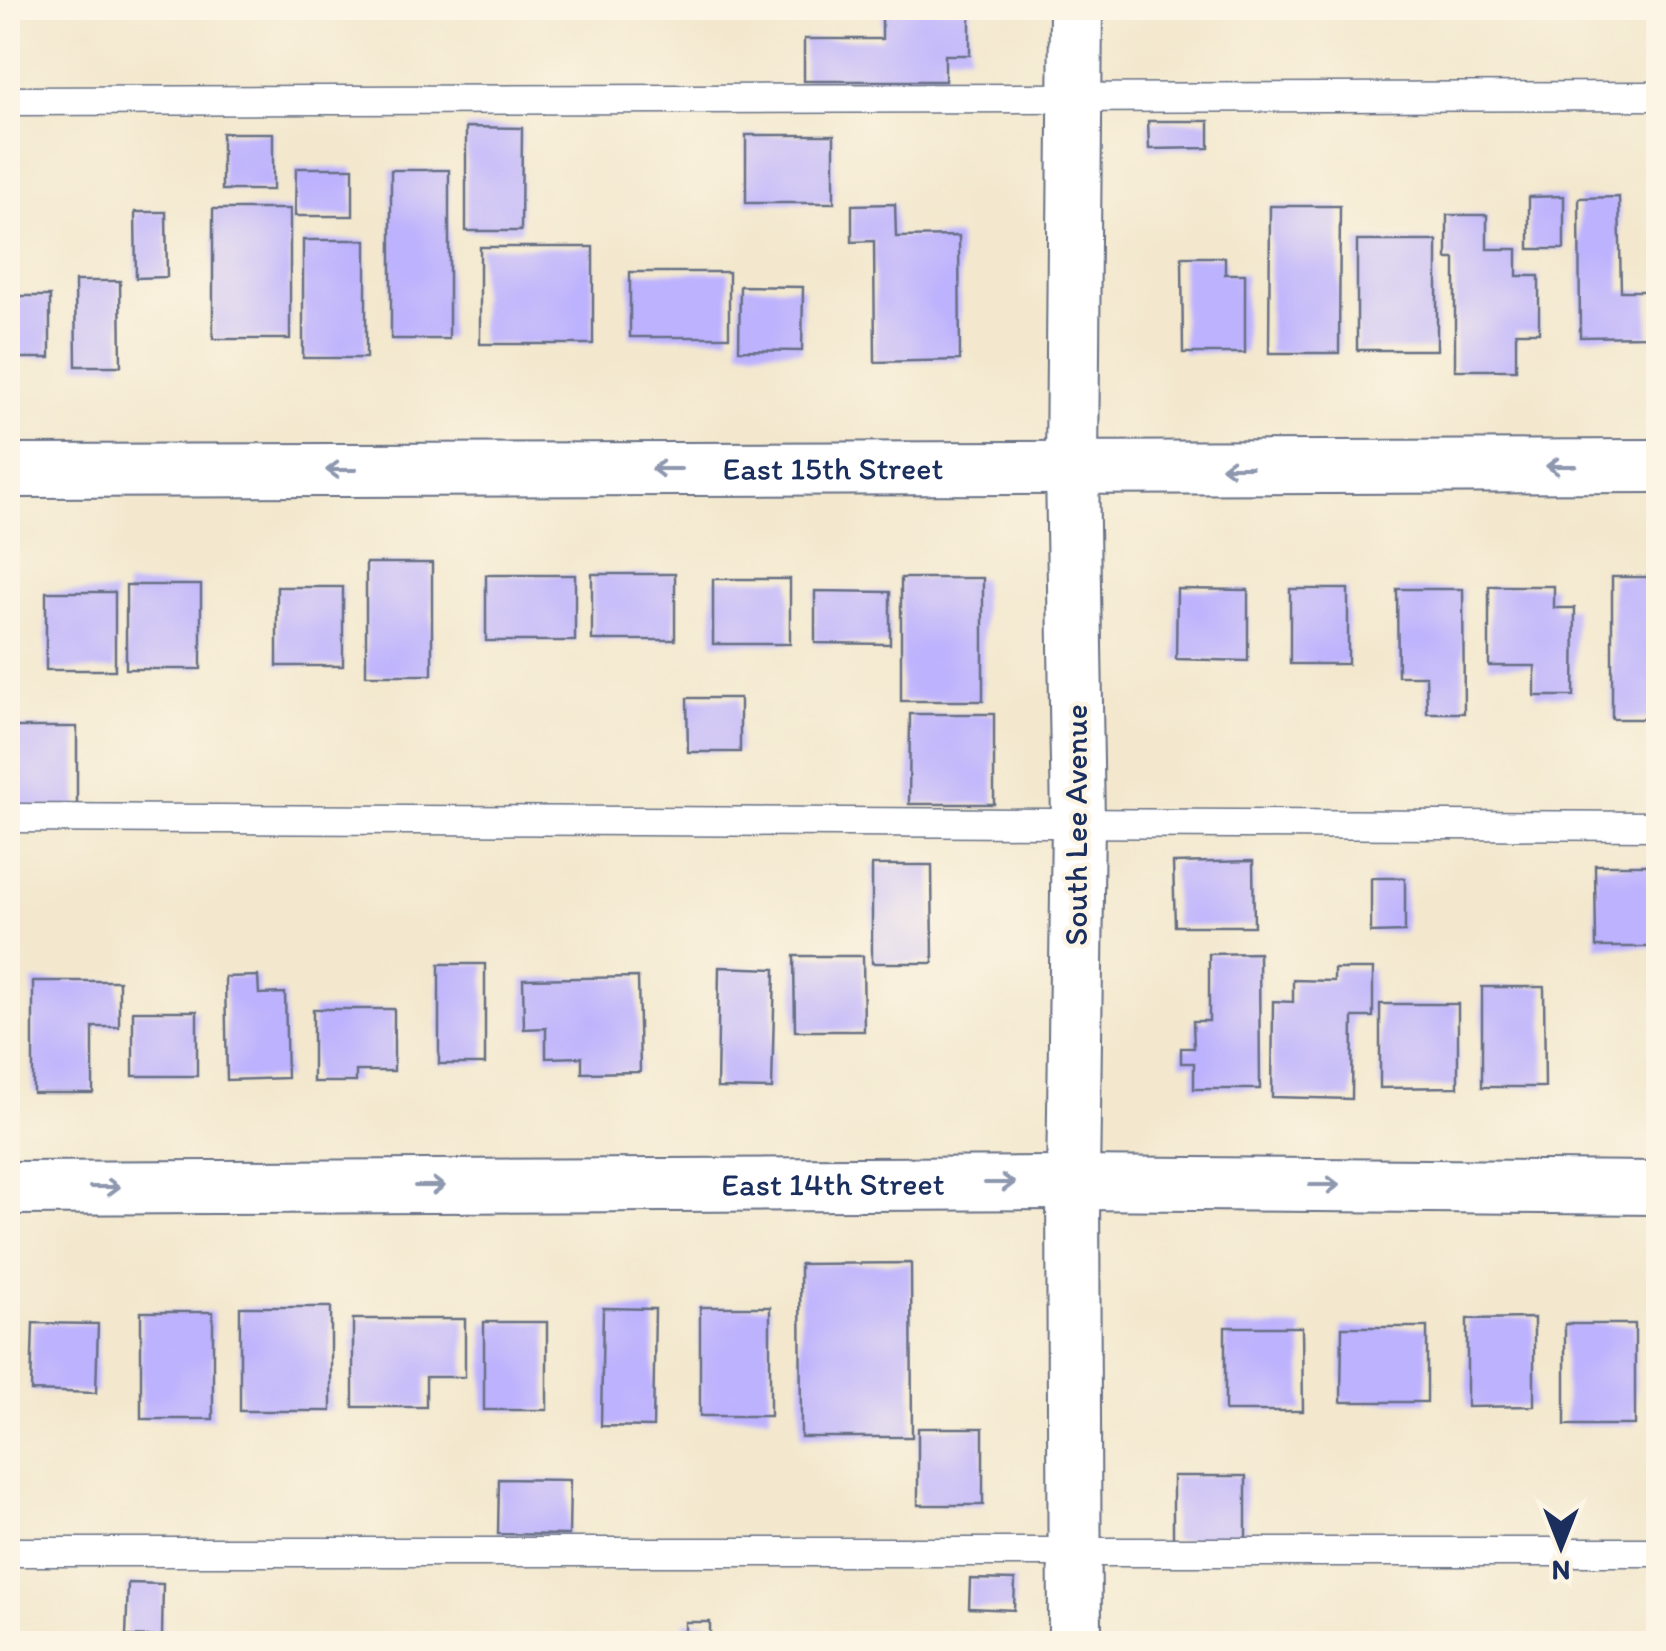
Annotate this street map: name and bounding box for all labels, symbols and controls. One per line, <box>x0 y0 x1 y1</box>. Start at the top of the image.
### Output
street label: East 15th Street <box>722 449 944 488</box>
one-way arrow <box>1546 456 1578 476</box>
one-way arrow <box>1221 458 1254 476</box>
one-way arrow <box>326 460 358 480</box>
one-way arrow <box>651 460 684 478</box>
street label: South Lee Avenue <box>1057 704 1095 946</box>
street label: East 14th Street <box>721 1165 945 1204</box>
one-way arrow <box>982 1174 1015 1192</box>
one-way arrow <box>412 1176 445 1196</box>
one-way arrow <box>1308 1176 1340 1195</box>
one-way arrow <box>88 1178 120 1196</box>
north arrow <box>1511 1496 1611 1596</box>
text: N <box>1552 1554 1570 1588</box>

